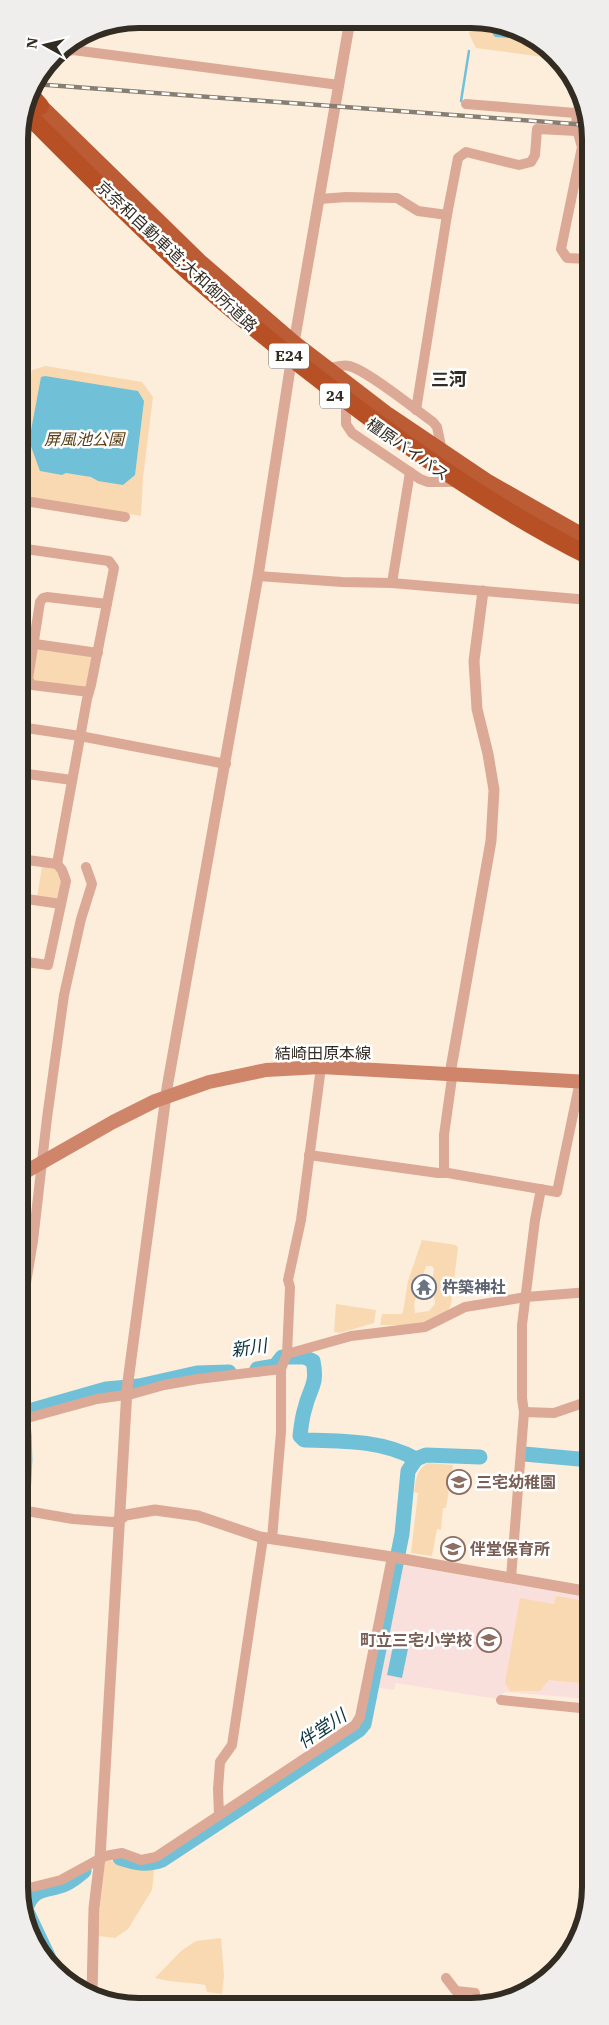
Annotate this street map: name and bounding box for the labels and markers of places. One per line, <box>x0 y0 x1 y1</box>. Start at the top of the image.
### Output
temple icon: 杵築神社 <box>411 1274 437 1300</box>
place label: 杵築神社 <box>442 1277 506 1297</box>
school or university icon: 三宅幼稚園 <box>446 1469 472 1495</box>
place label: 三宅幼稚園 <box>476 1472 556 1492</box>
school or university icon: 伴堂保育所 <box>440 1536 466 1562</box>
place label: 伴堂保育所 <box>469 1539 550 1559</box>
school or university icon: 町立三宅小学校 <box>476 1627 502 1653</box>
place label: 町立三宅小学校 <box>360 1630 472 1650</box>

